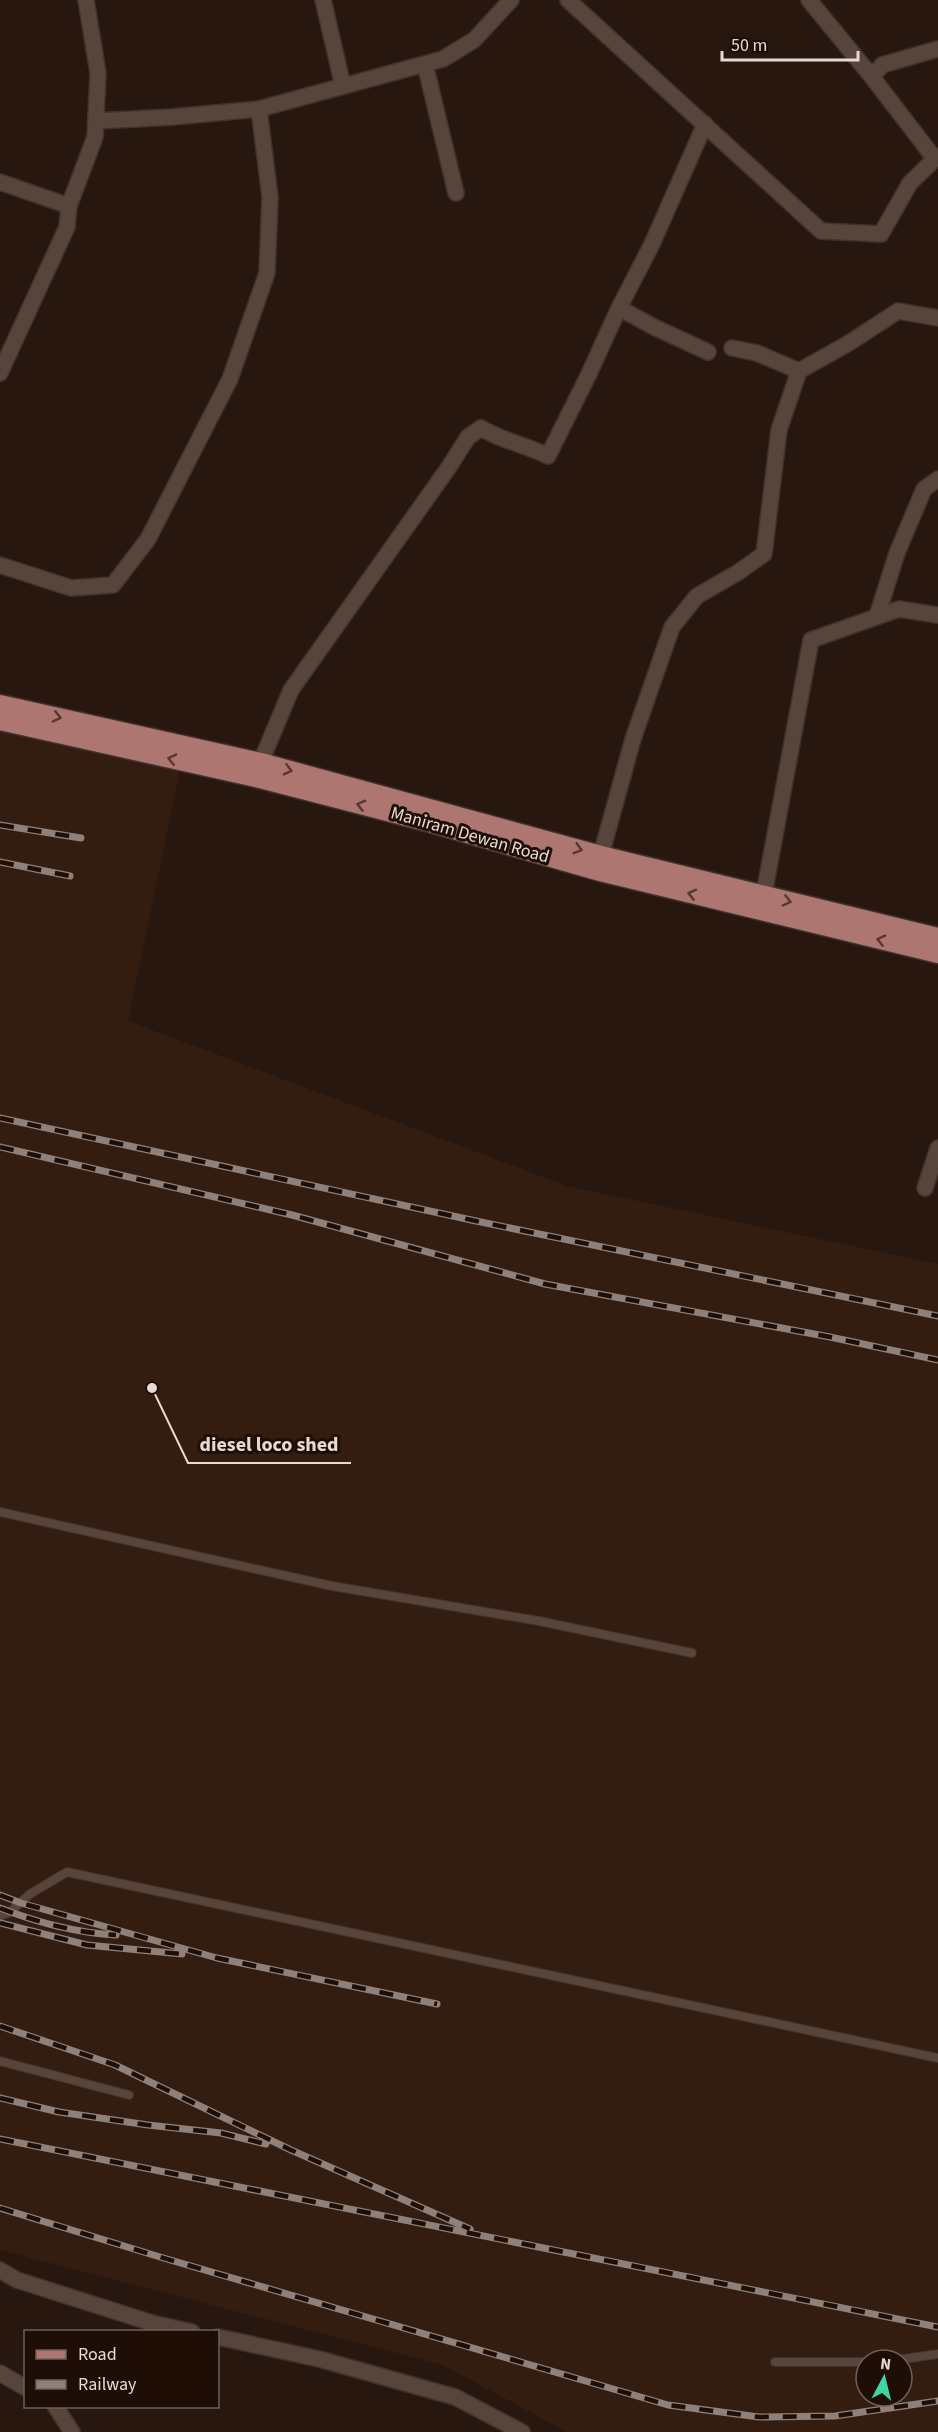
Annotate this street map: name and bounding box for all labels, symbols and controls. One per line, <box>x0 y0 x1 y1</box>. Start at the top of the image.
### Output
scale bar <box>722 24 858 62</box>
text: 50 m <box>731 33 767 58</box>
one-way arrow <box>52 710 62 723</box>
one-way arrow <box>167 753 177 766</box>
one-way arrow <box>283 762 293 775</box>
one-way arrow <box>357 800 367 813</box>
street label: Maniram Dewan Road <box>388 800 552 870</box>
one-way arrow <box>572 841 582 854</box>
one-way arrow <box>687 889 697 902</box>
one-way arrow <box>782 893 792 906</box>
one-way arrow <box>876 935 886 948</box>
callout: diesel loco shed <box>188 1425 351 1463</box>
text: diesel loco shed <box>199 1431 339 1459</box>
legend <box>24 2330 219 2408</box>
text: Road <box>78 2342 117 2367</box>
north arrow <box>854 2348 914 2408</box>
text: N <box>879 2353 892 2376</box>
text: Railway <box>78 2372 137 2397</box>

